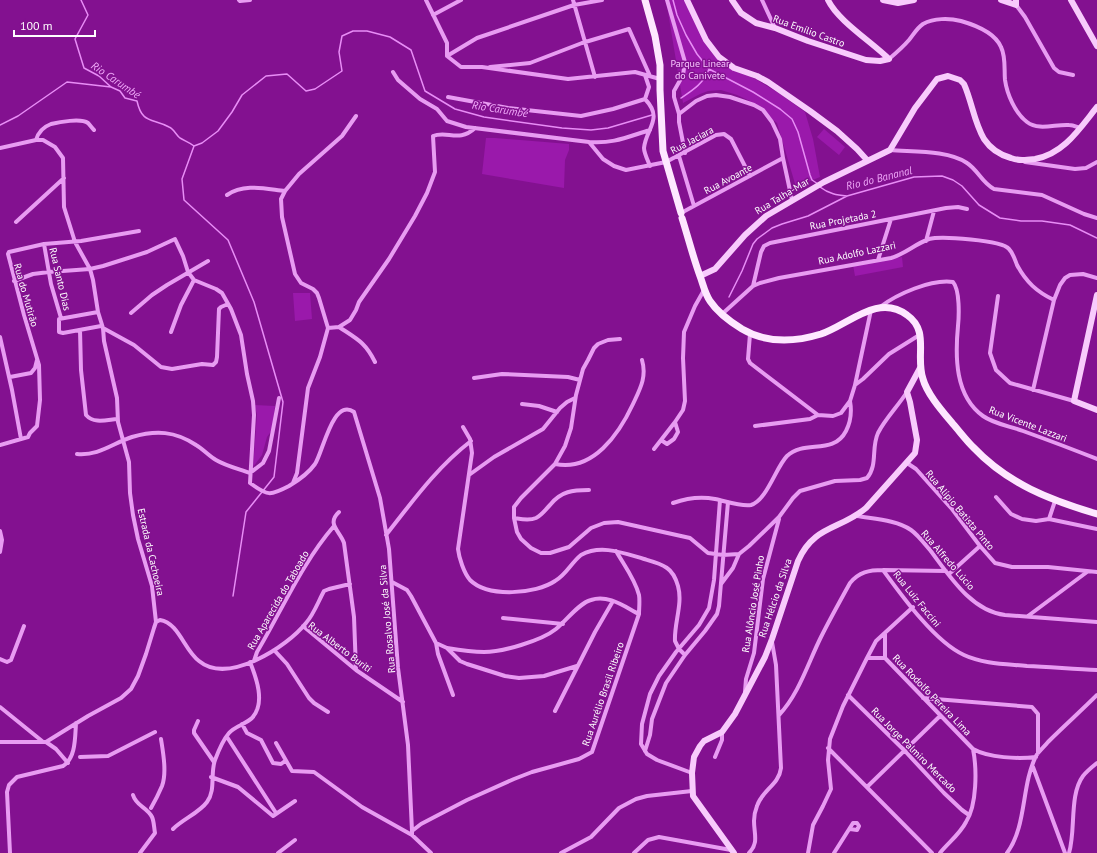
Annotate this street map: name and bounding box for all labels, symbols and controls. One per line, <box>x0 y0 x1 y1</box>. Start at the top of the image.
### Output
scale bar <box>14 12 95 38</box>
street label: Rua Emílio Castro <box>771 12 847 50</box>
text: 100 m <box>20 18 53 33</box>
park label: Parque Linear do Canivete <box>671 57 730 82</box>
water label: Rio Carumbé <box>89 58 144 102</box>
water label: Rio Carumbé <box>471 98 530 120</box>
street label: Rua Jaciara <box>668 123 716 157</box>
street label: Rua Avoante <box>702 161 754 197</box>
water label: Rio do Bananal <box>844 163 914 193</box>
street label: Rua Talha-Mar <box>752 174 812 217</box>
street label: Rua Projetada 2 <box>809 207 877 233</box>
street label: Rua Adolfo Lazzari <box>817 238 897 268</box>
street label: Rua Santo Dias <box>46 246 74 312</box>
street label: Rua do Mutirão <box>11 262 41 328</box>
street label: Rua Vicente Lazzari <box>987 403 1069 445</box>
street label: Rua Alípio Batista Pinto <box>923 467 997 553</box>
street label: Estrada da Cachoeira <box>135 507 167 597</box>
street label: Rua Alfredo Lúcio <box>918 527 978 593</box>
street label: Rua Aparecida do Taboado <box>244 548 312 652</box>
street label: Rua Alôncio José Pinho <box>739 555 767 653</box>
street label: Rua Hélcio da Silva <box>755 557 795 639</box>
street label: Rua Rosalvo José da Silva <box>376 564 398 674</box>
street label: Rua Luiz Faccini <box>890 568 944 630</box>
street label: Rua Alberto Buriti <box>306 619 374 675</box>
street label: Rua Aurélio Brasil Ribeiro <box>579 640 627 748</box>
street label: Rua Rodolfo Pereira Lima <box>890 652 974 738</box>
street label: Rua Jorge Palmiro Mercado <box>869 705 959 795</box>

